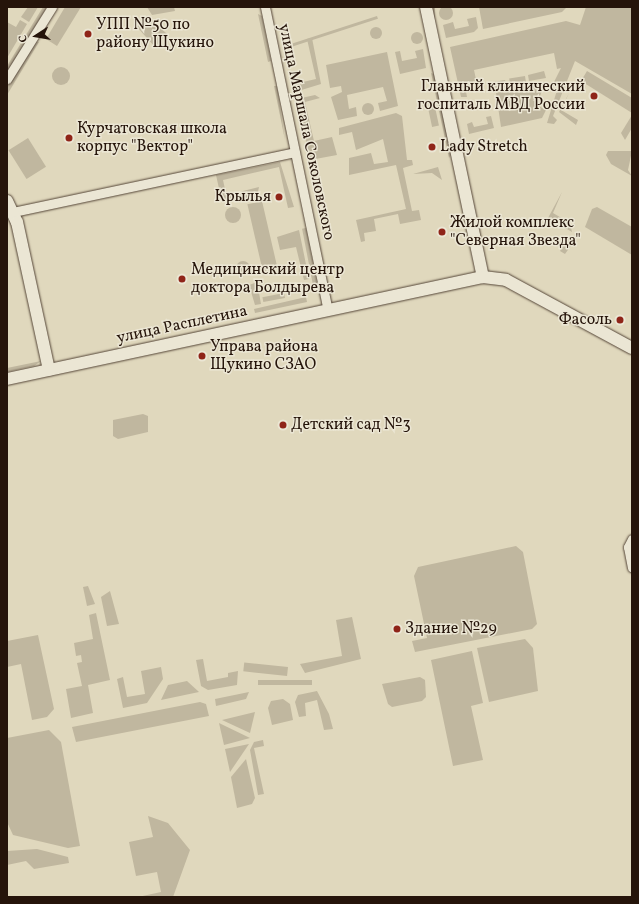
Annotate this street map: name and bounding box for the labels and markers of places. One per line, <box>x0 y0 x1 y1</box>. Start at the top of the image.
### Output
place label: УПП №50 по району Щукино <box>96 15 214 53</box>
marker: УПП №50 по району Щукино <box>83 29 93 39</box>
place label: Главный клинический госпиталь МВД России <box>417 77 585 115</box>
marker: Главный клинический госпиталь МВД России <box>588 90 600 102</box>
place label: Курчатовская школа корпус "Вектор" <box>77 119 227 157</box>
marker: Курчатовская школа корпус "Вектор" <box>64 133 74 143</box>
place label: Lady Stretch <box>440 137 528 157</box>
marker: Lady Stretch <box>427 142 437 152</box>
place label: Крылья <box>215 187 271 207</box>
marker: Крылья <box>274 192 284 202</box>
place label: Жилой комплекс "Северная Звезда" <box>450 213 581 251</box>
marker: Жилой комплекс "Северная Звезда" <box>437 227 447 237</box>
place label: Медицинский центр доктора Болдырева <box>191 260 344 298</box>
marker: Медицинский центр доктора Болдырева <box>176 273 188 285</box>
place label: Фасоль <box>559 310 612 330</box>
marker: Фасоль <box>615 315 625 325</box>
place label: Управа района Щукино СЗАО <box>210 337 318 375</box>
marker: Управа района Щукино СЗАО <box>197 351 207 361</box>
place label: Детский сад №3 <box>291 415 411 435</box>
marker: Детский сад №3 <box>278 420 288 430</box>
place label: Здание №29 <box>405 619 497 639</box>
marker: Здание №29 <box>392 624 402 634</box>

